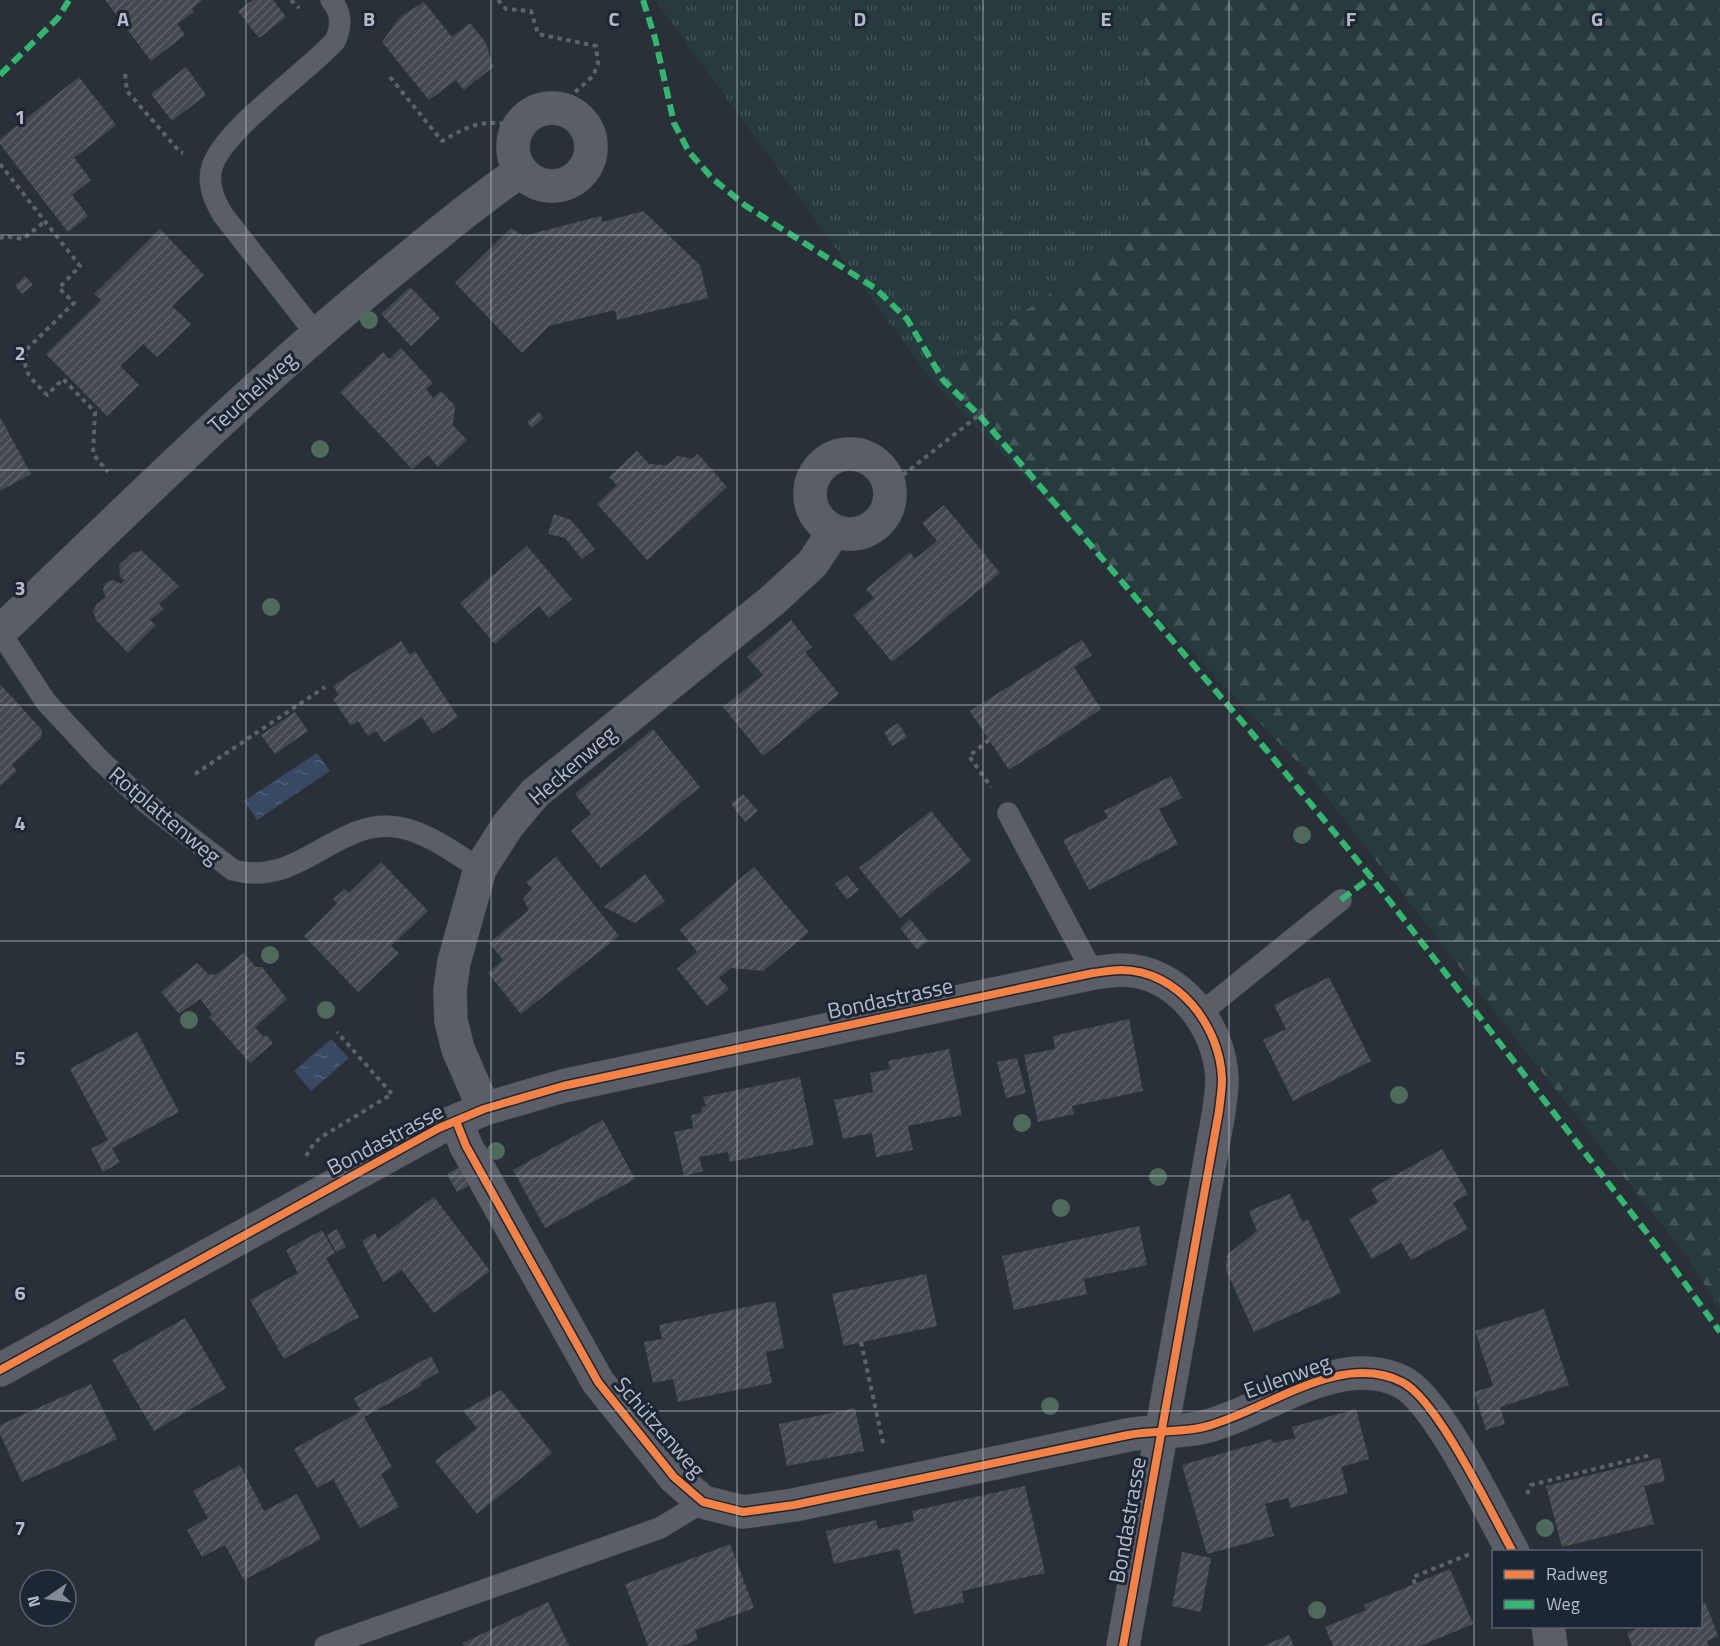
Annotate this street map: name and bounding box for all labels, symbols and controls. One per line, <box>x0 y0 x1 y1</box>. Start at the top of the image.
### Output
text: A <box>117 3 129 34</box>
text: B <box>363 3 375 34</box>
text: C <box>609 3 620 34</box>
text: D <box>854 3 866 34</box>
text: E <box>1100 3 1112 34</box>
text: F <box>1346 3 1357 34</box>
text: G <box>1591 3 1603 34</box>
text: 1 <box>14 101 26 132</box>
text: 2 <box>14 337 26 368</box>
street label: Teuchelweg <box>200 343 304 441</box>
text: 3 <box>14 572 26 603</box>
street label: Heckenweg <box>520 717 624 813</box>
street label: Rotplattenweg <box>101 758 229 872</box>
text: 4 <box>14 807 26 838</box>
street label: Bondastrasse <box>824 968 956 1028</box>
text: 5 <box>14 1042 26 1073</box>
street label: Bondastrasse <box>321 1094 449 1184</box>
text: 6 <box>14 1277 26 1308</box>
street label: Eulenweg <box>1239 1345 1335 1407</box>
street label: Schützenweg <box>606 1369 714 1485</box>
street label: Bondastrasse <box>1099 1454 1155 1586</box>
text: 7 <box>14 1512 26 1543</box>
legend <box>1492 1550 1702 1628</box>
text: Radweg <box>1546 1560 1608 1587</box>
north arrow <box>18 1568 78 1628</box>
text: Weg <box>1546 1590 1580 1617</box>
text: N <box>20 1593 46 1610</box>

